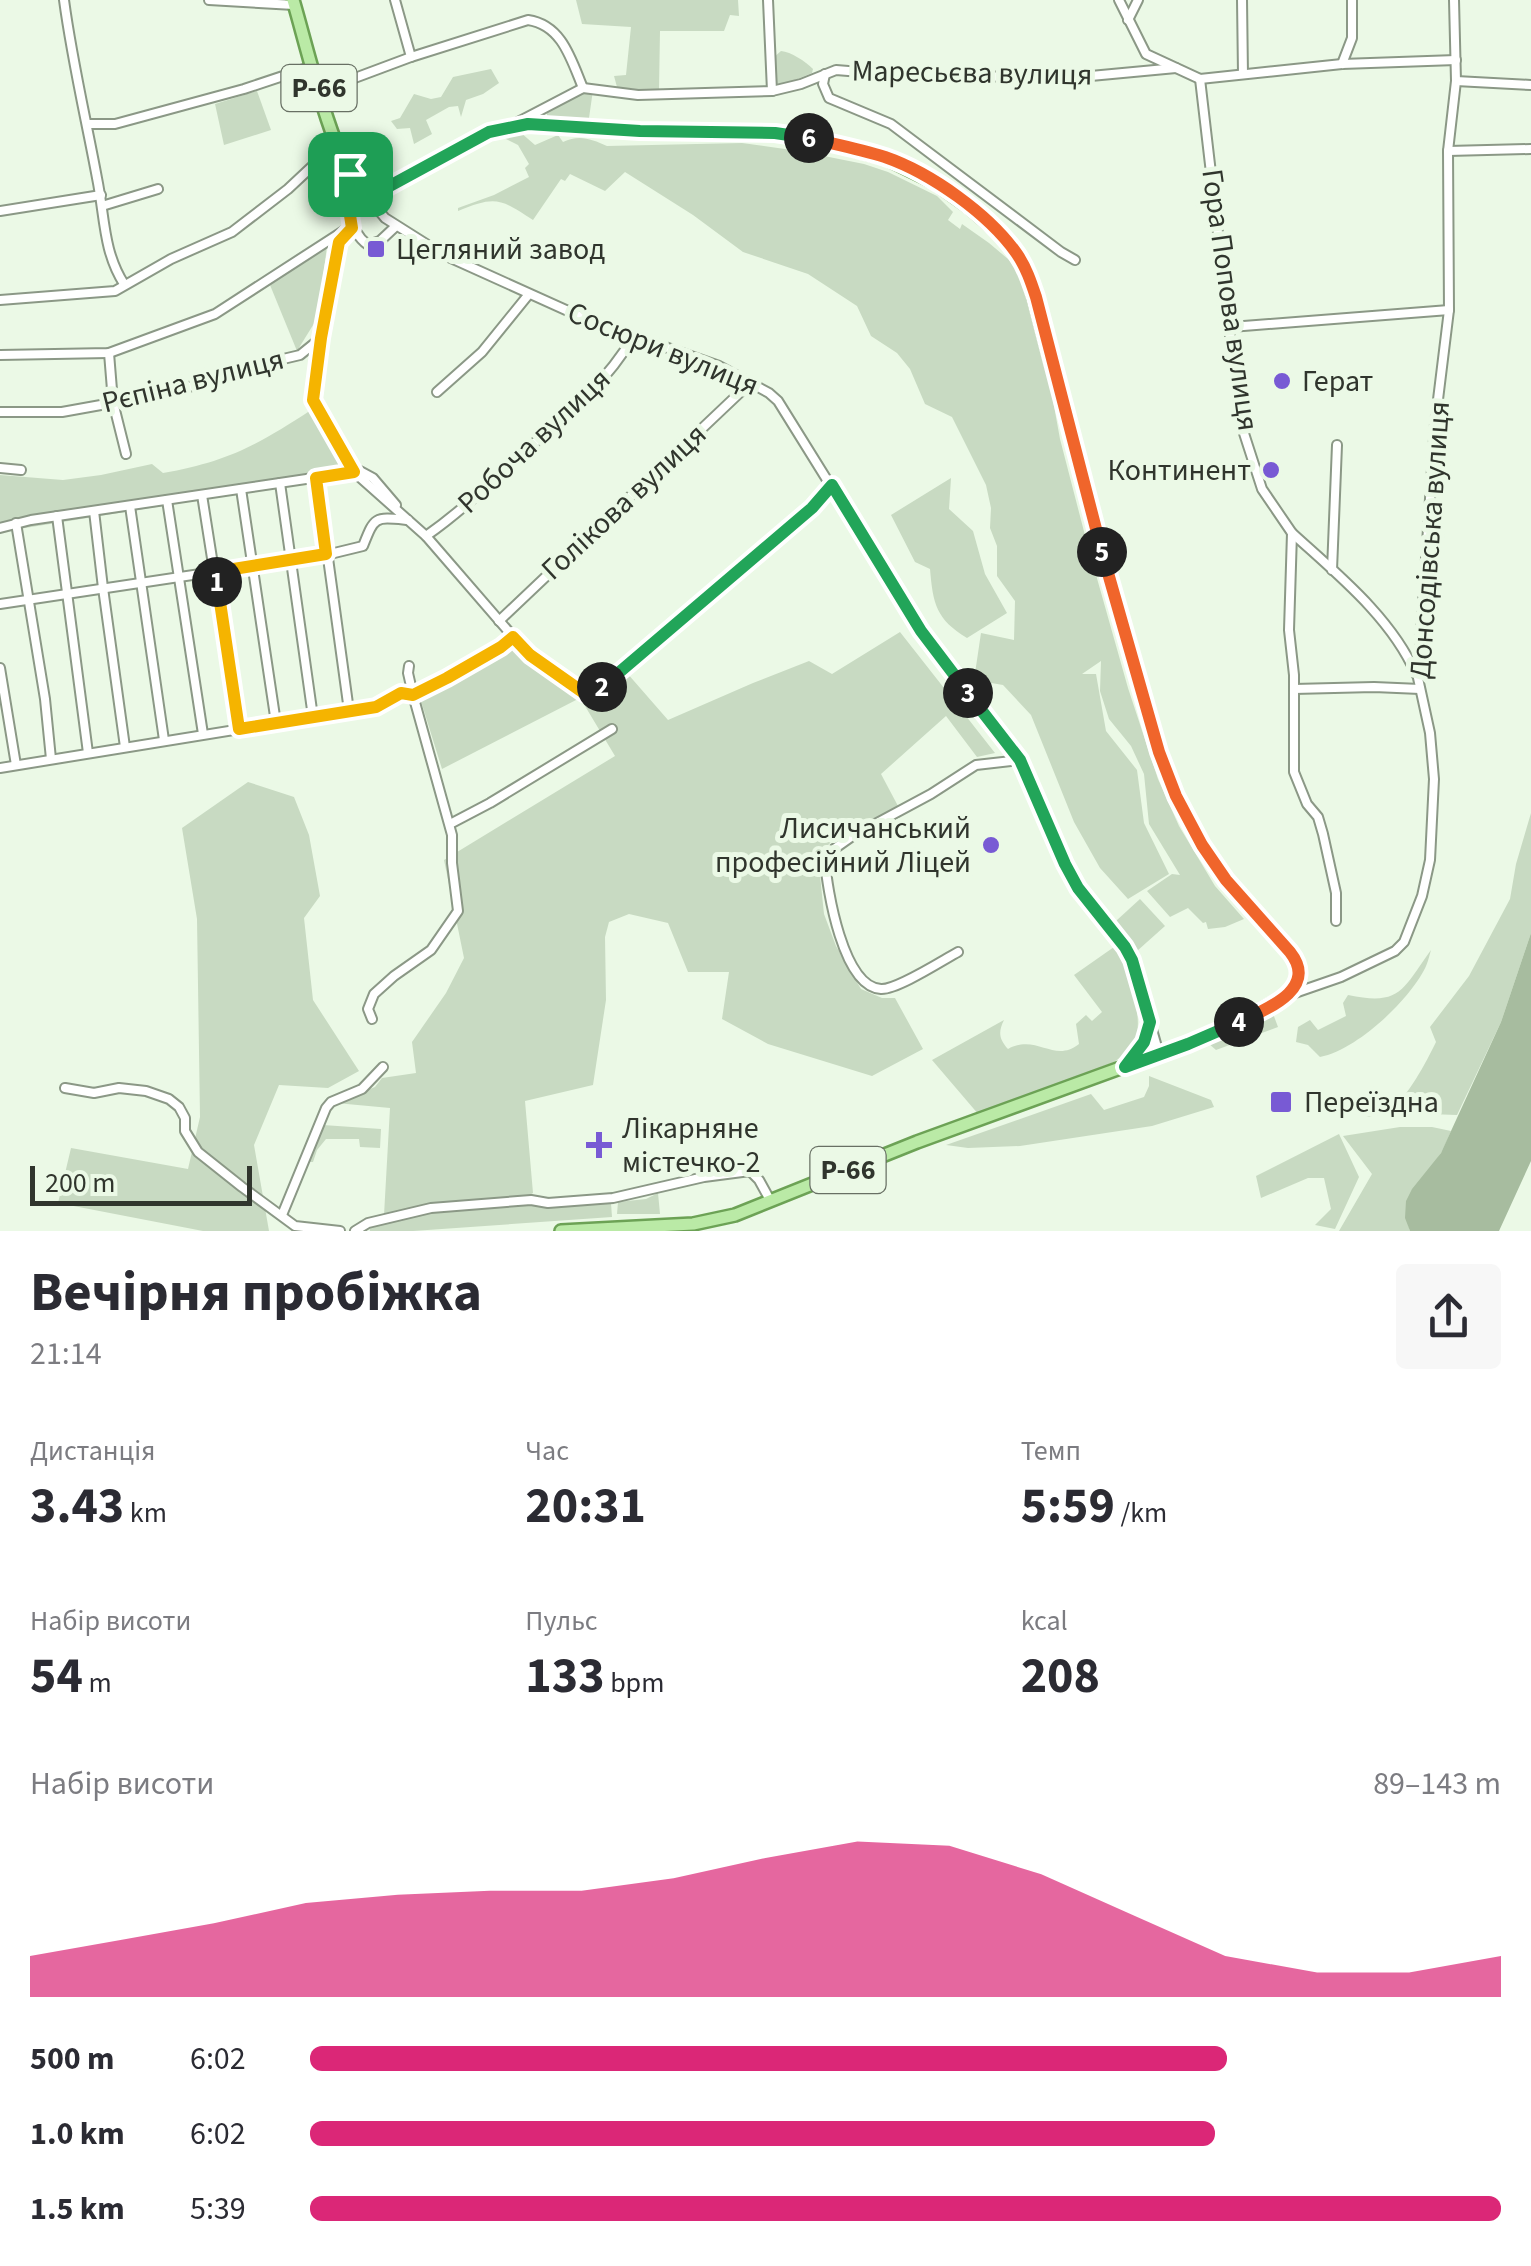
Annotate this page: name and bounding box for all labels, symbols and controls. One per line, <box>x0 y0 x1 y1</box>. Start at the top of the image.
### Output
street label: Маресьєва вулиця <box>851 49 1093 97</box>
road number: Р-66 <box>282 65 356 111</box>
pin: 6 <box>784 113 834 163</box>
text: 6 <box>802 118 816 158</box>
pin <box>308 132 393 217</box>
icon: arrive <box>323 147 378 202</box>
street label: Гора Попова вулиця <box>1190 166 1270 434</box>
place label: Цегляний завод <box>396 228 605 271</box>
marker: Цегляний завод <box>365 238 387 260</box>
street label: Сосюри вулиця <box>561 291 765 407</box>
street label: Рєпіна вулиця <box>98 338 288 424</box>
street label: Робоча вулиця <box>448 359 620 523</box>
place label: Герат <box>1302 360 1374 403</box>
marker: Герат <box>1271 370 1293 392</box>
street label: Донсодівська вулиця <box>1399 400 1461 680</box>
street label: Голікова вулиця <box>532 414 716 590</box>
place label: Континент <box>1108 449 1251 492</box>
marker: Континент <box>1260 459 1282 481</box>
pin: 5 <box>1077 527 1127 577</box>
text: 5 <box>1095 532 1109 572</box>
pin: 1 <box>192 557 242 607</box>
text: 1 <box>210 562 224 602</box>
pin: 2 <box>577 662 627 712</box>
text: 2 <box>595 667 609 707</box>
pin: 3 <box>943 668 993 718</box>
text: 3 <box>961 673 975 713</box>
place label: Лисичанський професійний Ліцей <box>715 807 971 884</box>
marker: Лисичанський професійний Ліцей <box>980 834 1002 856</box>
pin: 4 <box>1214 997 1264 1047</box>
text: 4 <box>1232 1002 1246 1042</box>
place label: Переїздна <box>1304 1081 1439 1124</box>
marker: Переїздна <box>1268 1089 1294 1115</box>
place label: Лікарняне містечко-2 <box>622 1107 760 1184</box>
marker: Лікарняне містечко-2 <box>586 1132 612 1158</box>
road number: Р-66 <box>810 1147 886 1193</box>
scale bar <box>30 1161 252 1206</box>
text: 200 m <box>45 1163 116 1203</box>
text: Вечірня пробіжка <box>30 1254 482 1332</box>
button: share <box>1396 1264 1501 1369</box>
text: 21:14 <box>30 1331 102 1377</box>
text: Дистанція <box>30 1431 155 1471</box>
text: Час <box>525 1431 569 1471</box>
text: Темп <box>1021 1431 1081 1471</box>
text: 3.43 <box>30 1471 124 1542</box>
text: 20:31 <box>525 1471 646 1542</box>
text: 5:59 <box>1021 1471 1115 1542</box>
text: km <box>124 1493 167 1533</box>
text: /km <box>1115 1493 1167 1533</box>
text: Набір висоти <box>30 1601 191 1641</box>
text: Пульс <box>525 1601 598 1641</box>
text: kcal <box>1021 1601 1068 1641</box>
text: 54 <box>30 1641 83 1712</box>
text: 133 <box>525 1641 605 1712</box>
text: 208 <box>1021 1641 1100 1712</box>
text: m <box>83 1663 112 1703</box>
text: bpm <box>605 1663 664 1703</box>
text: Набір висоти <box>30 1761 214 1807</box>
text: 89–143 m <box>1373 1761 1501 1807</box>
text: 500 m <box>30 2036 115 2082</box>
text: 6:02 <box>190 2036 246 2082</box>
text: 1.0 km <box>30 2111 125 2157</box>
text: 6:02 <box>190 2111 246 2157</box>
text: 1.5 km <box>30 2186 125 2232</box>
text: 5:39 <box>190 2186 246 2232</box>

